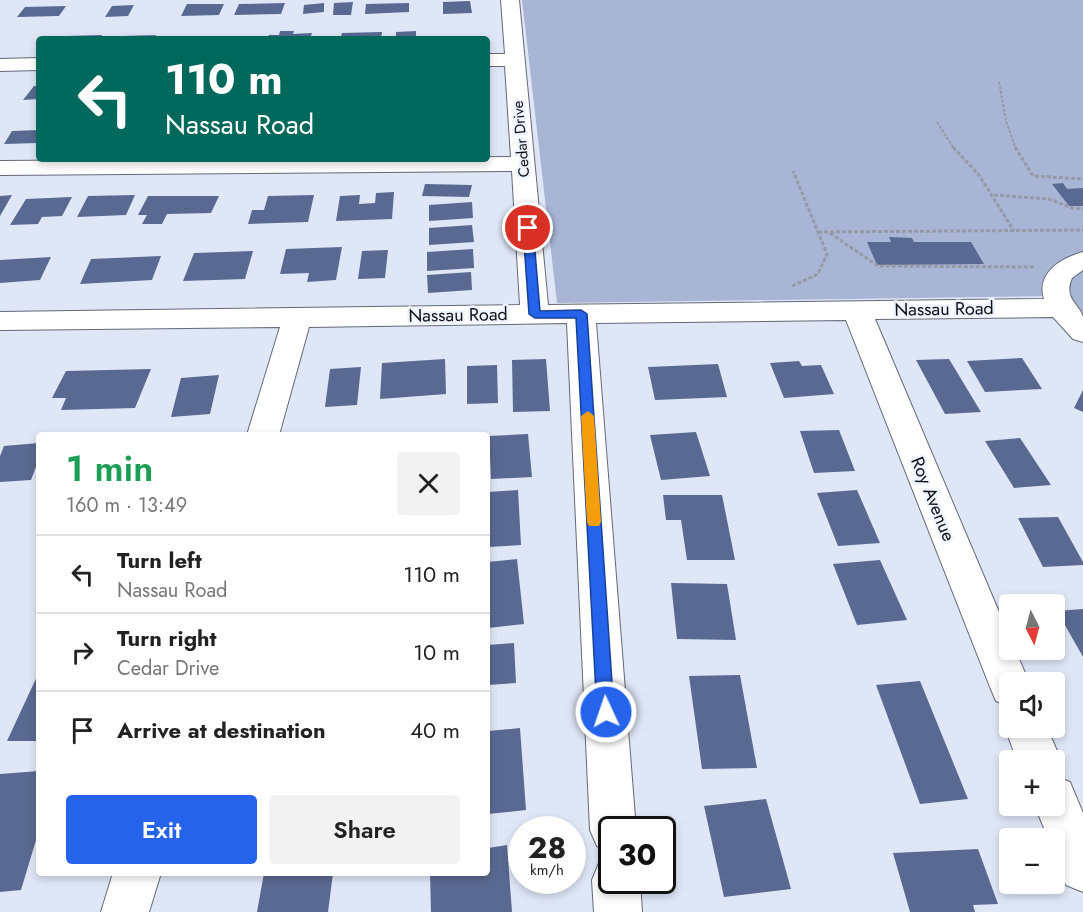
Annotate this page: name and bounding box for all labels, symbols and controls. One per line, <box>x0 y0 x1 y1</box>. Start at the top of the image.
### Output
text: 110 m <box>165 49 283 110</box>
icon: left <box>66 60 144 138</box>
street label: Cedar Drive <box>507 100 535 178</box>
text: Nassau Road <box>165 105 314 144</box>
pin <box>502 202 553 253</box>
icon: arrive <box>511 211 544 244</box>
street label: Nassau Road <box>894 295 994 323</box>
street label: Nassau Road <box>408 301 508 329</box>
text: 1 min <box>66 442 153 494</box>
button: close <box>397 452 460 515</box>
street label: Roy Avenue <box>904 453 962 545</box>
text: 160 m · 13:49 <box>66 491 187 520</box>
text: Turn left <box>117 544 202 576</box>
icon: left <box>66 558 99 591</box>
text: 110 m <box>403 558 460 590</box>
text: Nassau Road <box>117 576 228 605</box>
north arrow <box>999 594 1065 660</box>
map controls <box>999 594 1065 894</box>
text: Turn right <box>117 622 217 654</box>
icon: right <box>66 636 99 669</box>
text: 10 m <box>413 636 460 668</box>
text: Cedar Drive <box>117 654 219 683</box>
button: sound <box>999 672 1065 738</box>
position arrow <box>574 680 638 744</box>
icon: arrive <box>66 714 99 747</box>
text: Arrive at destination <box>117 714 326 746</box>
text: 40 m <box>410 714 460 746</box>
button: + <box>999 750 1065 816</box>
button: Exit <box>66 795 257 864</box>
button: Share <box>269 795 460 864</box>
speed limit sign: 30 <box>598 816 676 894</box>
text: 28 <box>528 826 566 869</box>
button: − <box>999 828 1065 894</box>
text: km/h <box>530 859 564 881</box>

